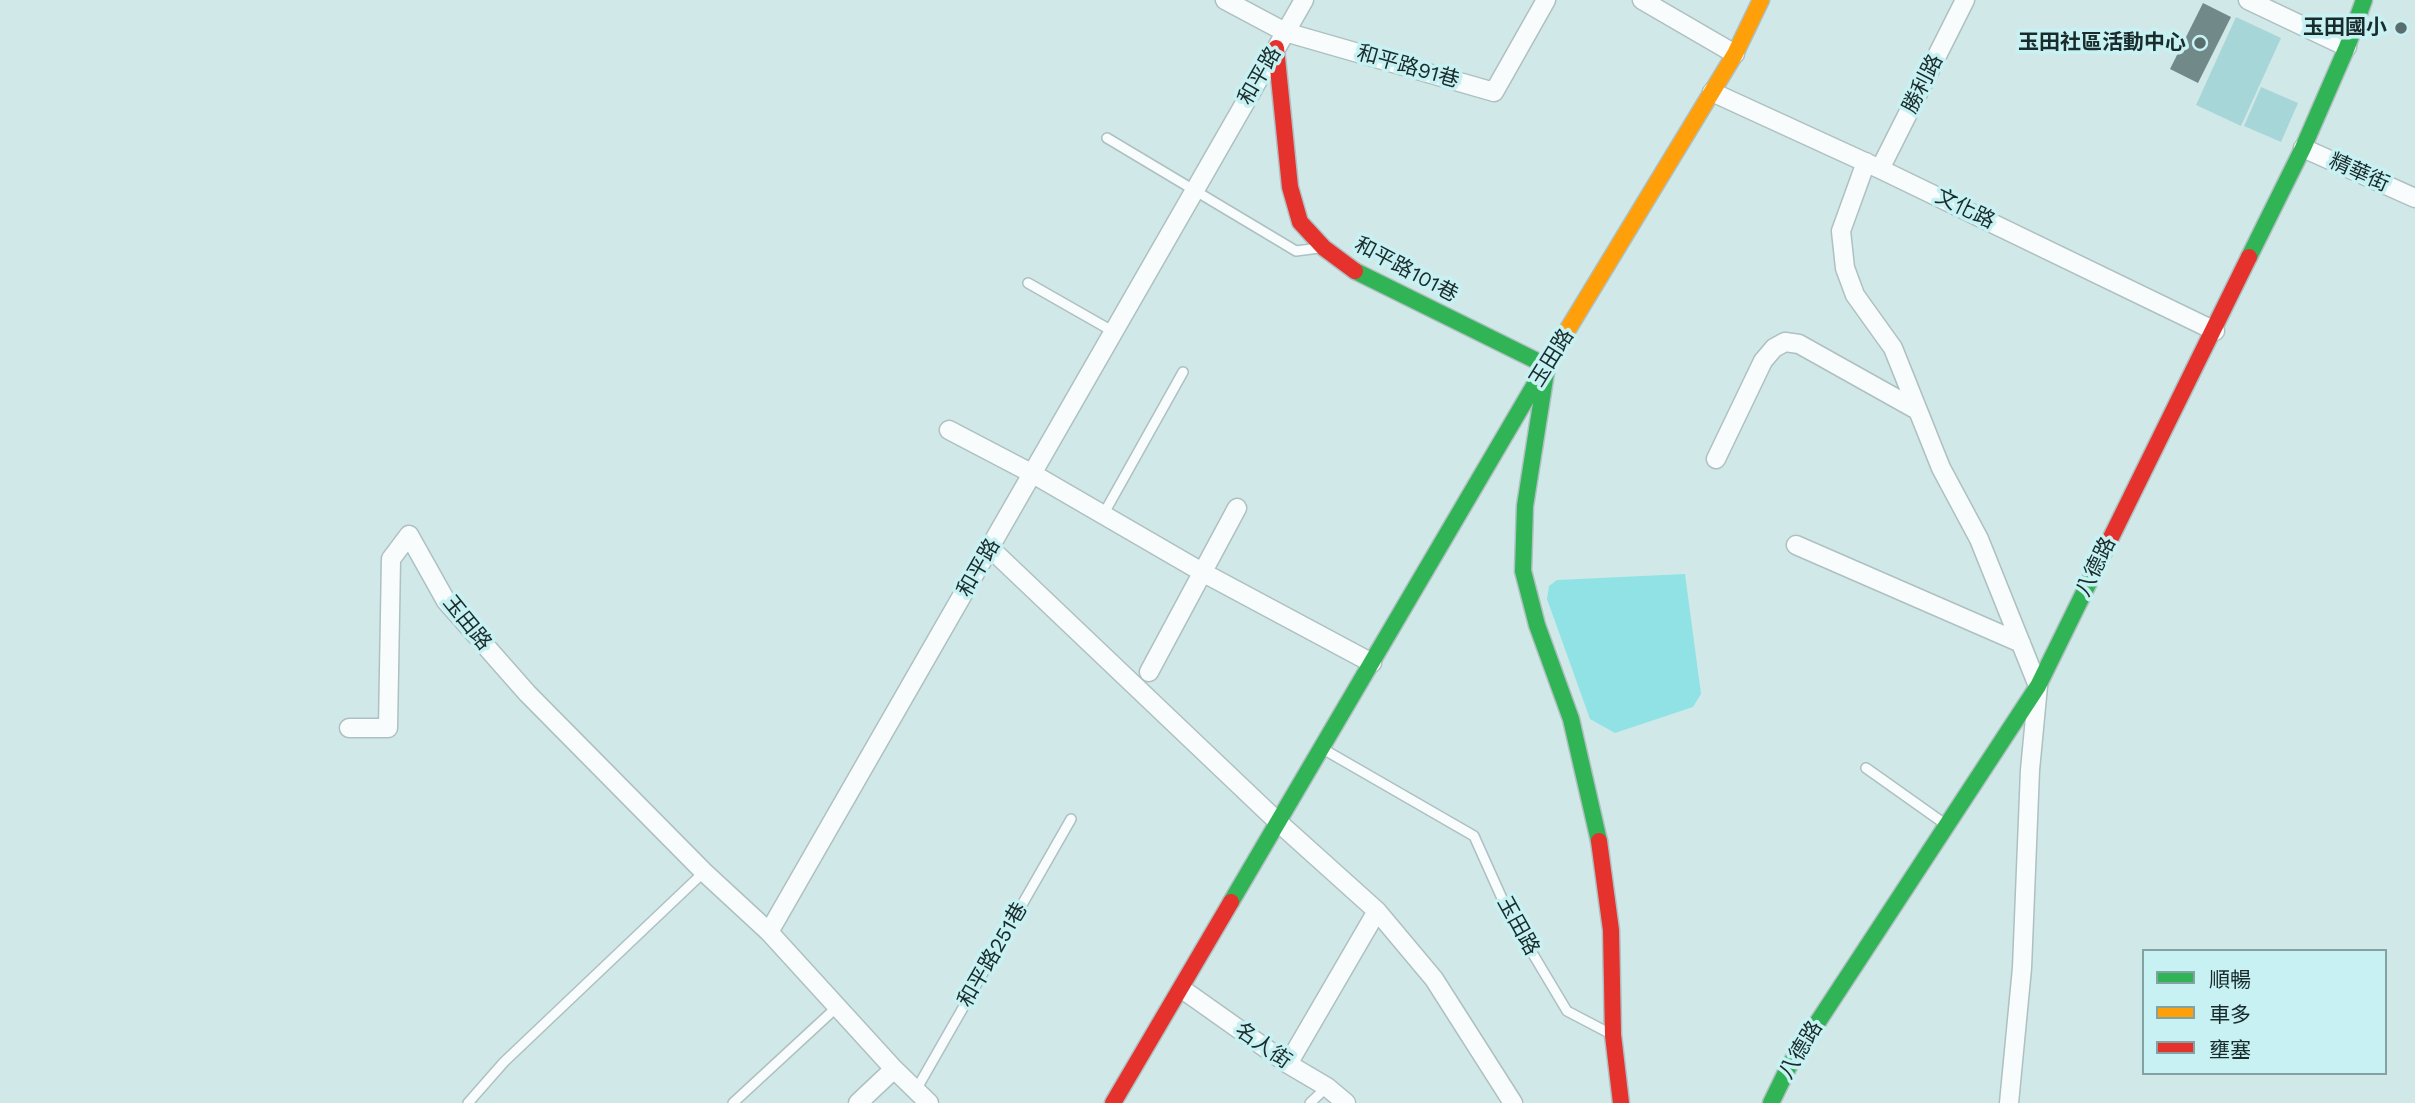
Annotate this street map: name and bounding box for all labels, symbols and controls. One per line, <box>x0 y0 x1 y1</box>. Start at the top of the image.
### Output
place label: 玉田國小 <box>2303 15 2387 41</box>
marker: 玉田國小 <box>2393 20 2409 36</box>
place label: 玉田社區活動中心 <box>2018 30 2186 56</box>
marker: 玉田社區活動中心 <box>2192 35 2208 51</box>
street label: 和平路91巷 <box>1354 40 1462 94</box>
street label: 和平路 <box>1233 42 1287 110</box>
street label: 勝利路 <box>1897 50 1949 118</box>
street label: 精華街 <box>2325 149 2393 197</box>
street label: 文化路 <box>1931 184 1999 234</box>
street label: 和平路101巷 <box>1350 232 1462 308</box>
street label: 玉田路 <box>1525 325 1579 391</box>
street label: 八德路 <box>2071 533 2121 601</box>
street label: 和平路 <box>952 534 1006 602</box>
street label: 玉田路 <box>437 591 497 655</box>
street label: 玉田路 <box>1492 892 1544 960</box>
street label: 和平路251巷 <box>953 898 1033 1012</box>
legend <box>2142 949 2387 1075</box>
text: 順暢 <box>2209 967 2251 992</box>
text: 車多 <box>2209 1002 2251 1027</box>
street label: 八德路 <box>1774 1017 1828 1083</box>
street label: 名人街 <box>1230 1018 1296 1074</box>
text: 壅塞 <box>2209 1037 2251 1062</box>

